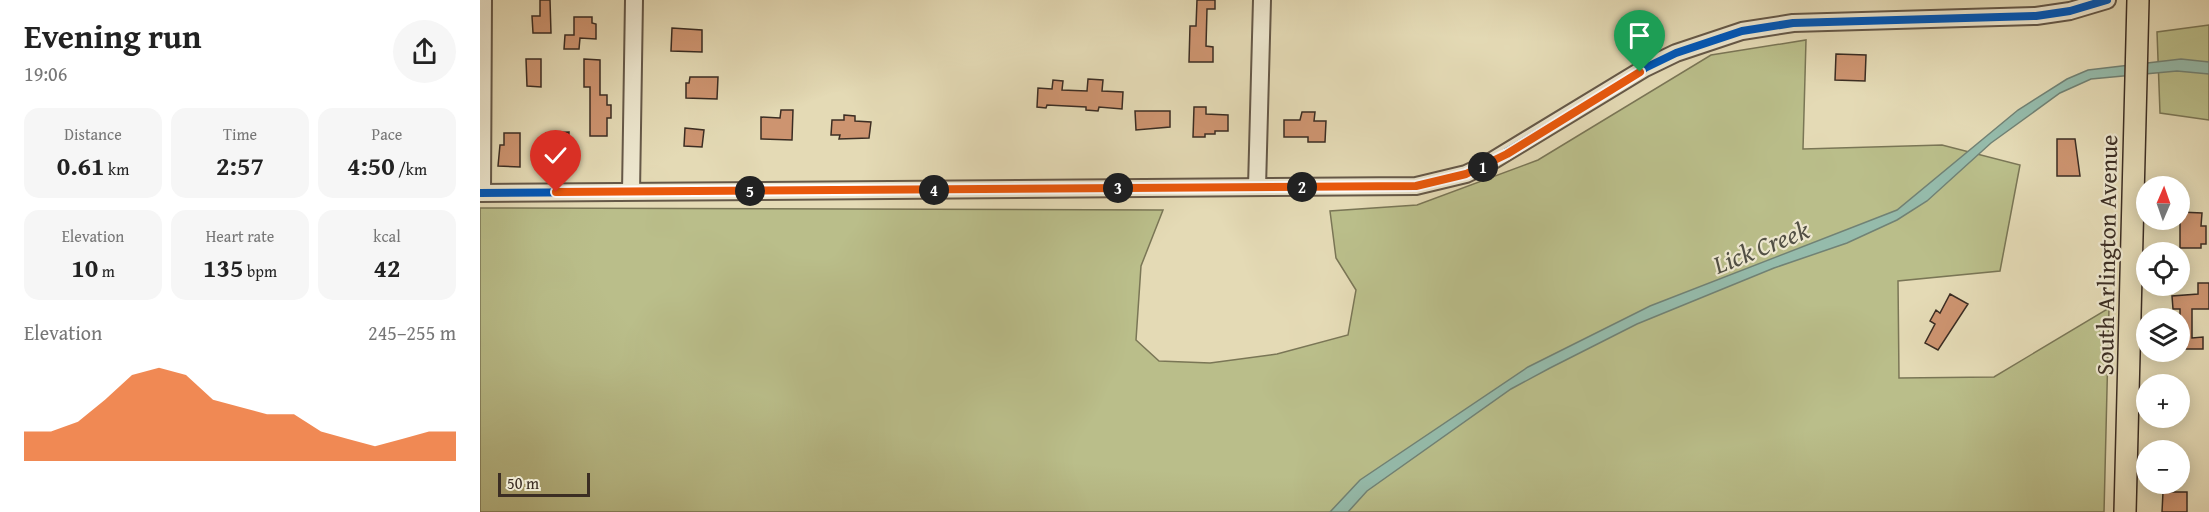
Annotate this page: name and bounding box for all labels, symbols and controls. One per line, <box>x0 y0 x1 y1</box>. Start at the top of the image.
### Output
pin <box>1614 10 1665 72</box>
text: Evening run <box>24 12 201 60</box>
icon: arrive <box>1623 19 1656 52</box>
button: share <box>393 20 456 83</box>
text: 19:06 <box>24 59 67 88</box>
text: Distance <box>64 122 122 146</box>
text: Time <box>223 122 257 146</box>
text: Pace <box>372 122 402 146</box>
pin <box>530 130 581 192</box>
street label: South Arlington Avenue <box>2087 134 2126 376</box>
icon: check <box>539 139 572 172</box>
text: 0.61 <box>57 146 105 185</box>
text: 2:57 <box>216 146 264 185</box>
text: 4:50 <box>347 146 395 185</box>
pin: 1 <box>1468 152 1498 182</box>
text: 1 <box>1479 155 1487 179</box>
text: km <box>105 157 129 181</box>
text: /km <box>395 157 427 181</box>
pin: 2 <box>1287 172 1317 202</box>
pin: 3 <box>1103 173 1133 203</box>
pin: 4 <box>919 175 949 205</box>
text: 2 <box>1298 175 1306 199</box>
pin: 5 <box>735 176 765 206</box>
text: 3 <box>1114 176 1122 200</box>
north arrow <box>2136 176 2190 230</box>
map controls <box>2136 176 2190 494</box>
text: 4 <box>930 178 938 202</box>
text: 5 <box>746 179 754 203</box>
water label: Lick Creek <box>1706 210 1815 284</box>
text: Elevation <box>62 224 124 248</box>
text: Heart rate <box>206 224 274 248</box>
text: kcal <box>373 224 401 248</box>
button: locate <box>2136 242 2190 296</box>
text: 10 <box>71 248 98 287</box>
text: 135 <box>203 248 243 287</box>
text: 42 <box>374 248 400 287</box>
text: m <box>98 259 115 283</box>
text: bpm <box>243 259 277 283</box>
button: layers <box>2136 308 2190 362</box>
text: Elevation <box>24 318 102 347</box>
text: 245–255 m <box>368 318 456 347</box>
button: + <box>2136 374 2190 428</box>
button: − <box>2136 440 2190 494</box>
scale bar <box>498 470 590 498</box>
text: 50 m <box>507 471 539 495</box>

